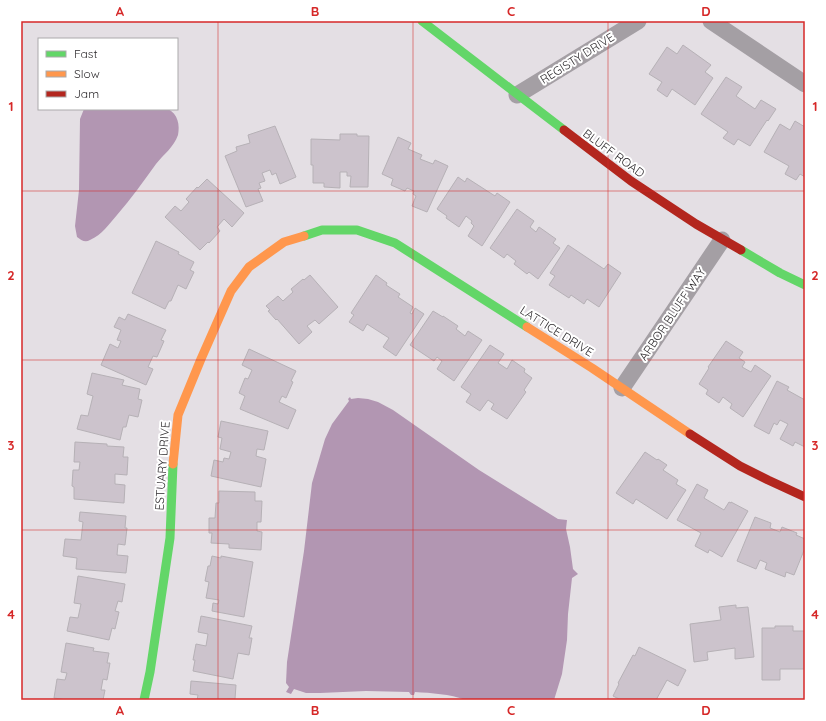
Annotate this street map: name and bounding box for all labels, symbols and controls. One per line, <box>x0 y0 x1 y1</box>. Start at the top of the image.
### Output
text: A <box>116 3 125 19</box>
text: B <box>311 3 319 19</box>
text: C <box>507 3 515 19</box>
text: D <box>701 3 711 19</box>
street label: REGISTY DRIVE <box>537 29 617 87</box>
legend <box>38 38 178 110</box>
text: Fast <box>74 46 98 61</box>
text: Slow <box>74 66 100 81</box>
text: Jam <box>74 86 99 101</box>
text: 1 <box>8 98 14 114</box>
text: 1 <box>812 98 818 114</box>
street label: BLUFF ROAD <box>580 126 648 181</box>
street label: ARBOR BLUFF WAY <box>635 264 709 363</box>
text: 2 <box>7 267 15 283</box>
text: 2 <box>811 267 819 283</box>
street label: LATTICE DRIVE <box>517 302 597 360</box>
street label: ESTUARY DRIVE <box>151 421 173 511</box>
text: 3 <box>8 437 15 453</box>
text: 3 <box>812 437 819 453</box>
text: 4 <box>7 606 15 622</box>
text: 4 <box>811 606 819 622</box>
text: A <box>116 702 125 718</box>
text: B <box>311 702 319 718</box>
text: C <box>507 702 515 718</box>
text: D <box>701 702 711 718</box>

